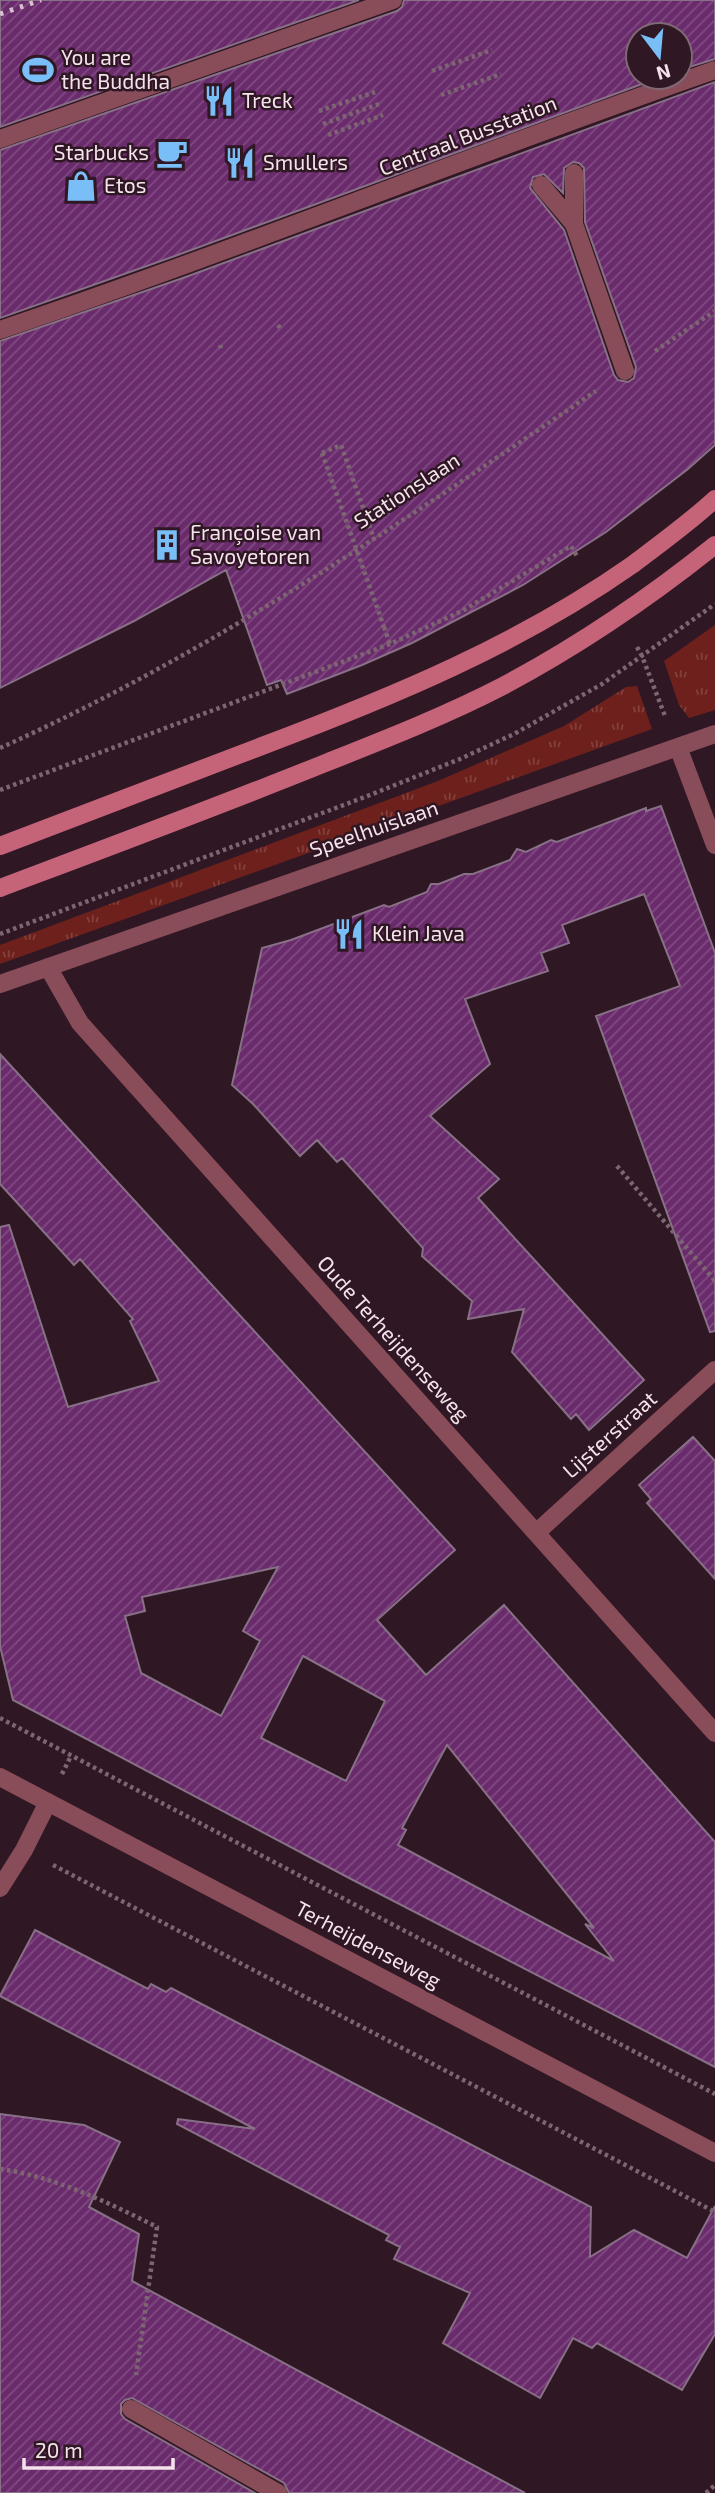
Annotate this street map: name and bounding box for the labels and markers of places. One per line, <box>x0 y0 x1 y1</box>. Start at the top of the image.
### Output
place label: You are the Buddha <box>61 44 170 93</box>
sports icon: You are the Buddha <box>21 53 55 87</box>
restaurant icon: Treck <box>202 84 236 118</box>
place label: Treck <box>242 87 293 112</box>
cafe icon: Starbucks <box>155 136 189 170</box>
place label: Starbucks <box>54 139 149 164</box>
restaurant icon: Smullers <box>223 146 257 180</box>
place label: Smullers <box>263 149 348 174</box>
shop icon: Etos <box>64 169 98 203</box>
place label: Etos <box>104 172 146 197</box>
place label: Françoise van Savoyetoren <box>190 519 321 568</box>
building icon: Françoise van Savoyetoren <box>150 528 184 562</box>
restaurant icon: Klein Java <box>332 917 366 951</box>
place label: Klein Java <box>372 920 465 945</box>

